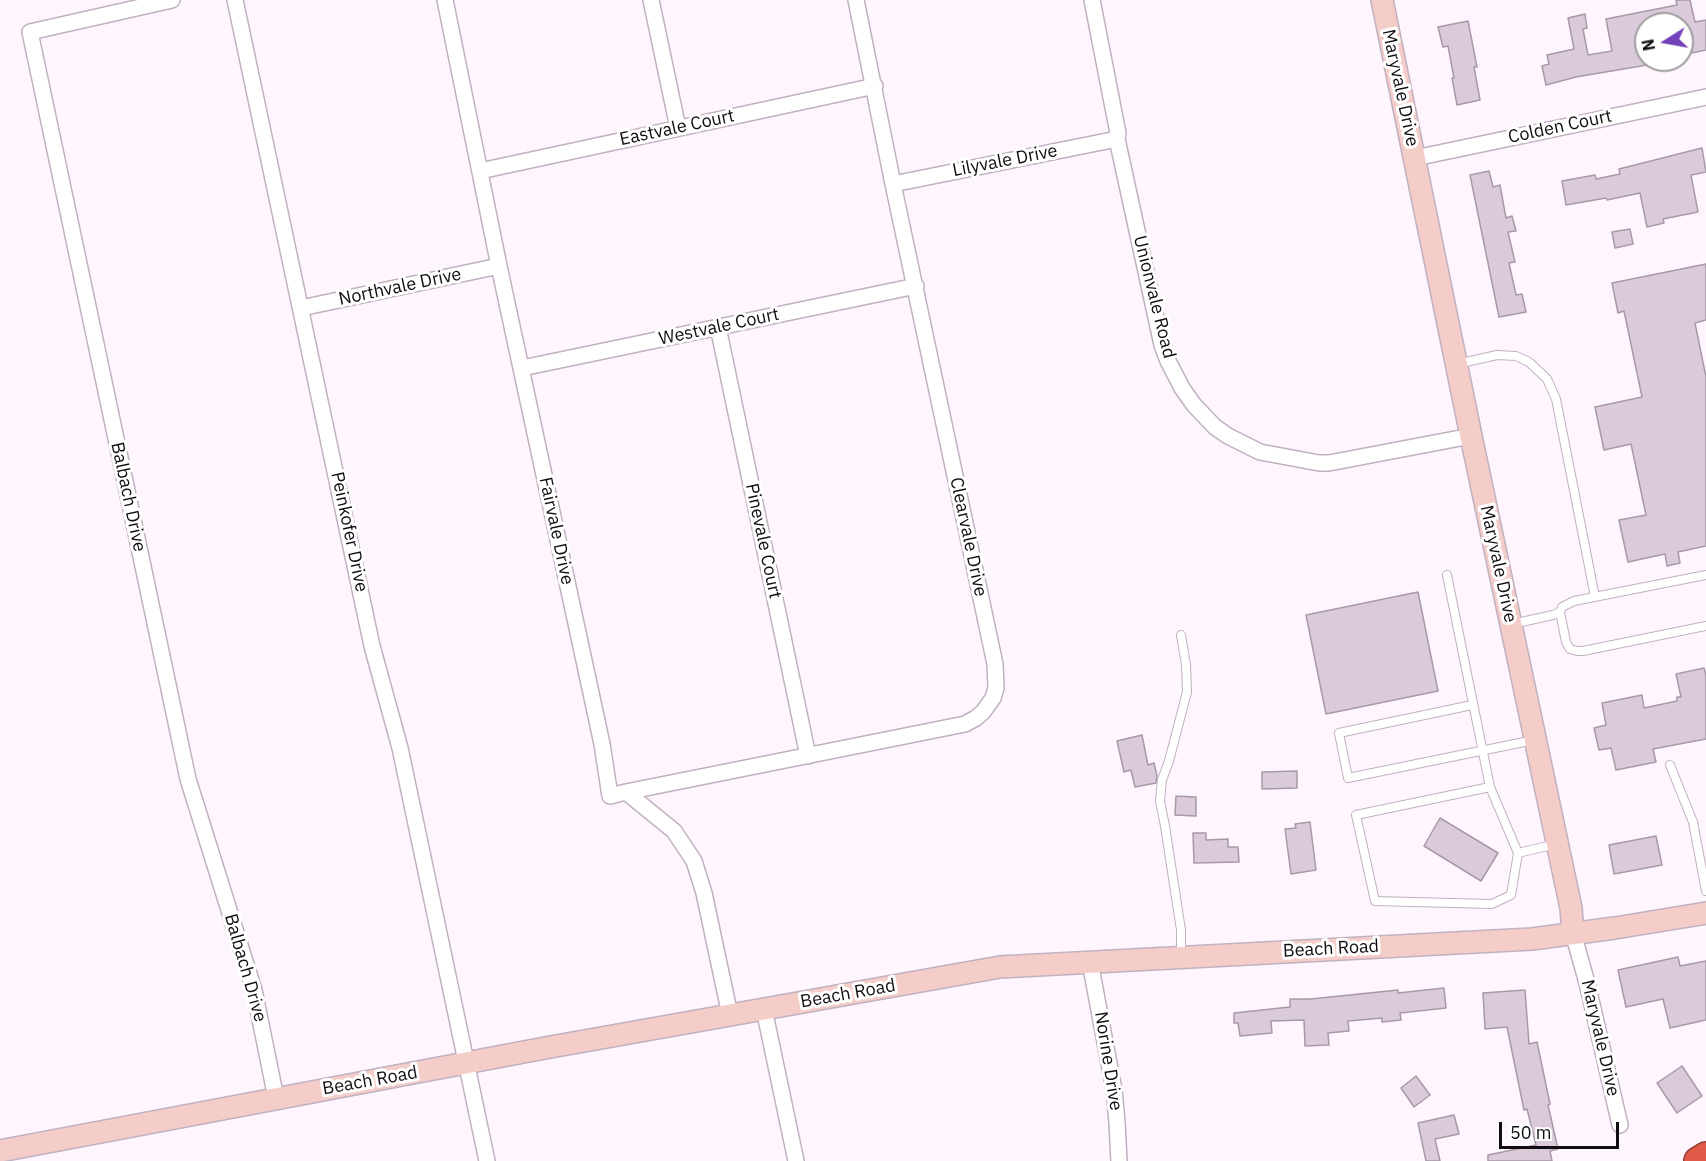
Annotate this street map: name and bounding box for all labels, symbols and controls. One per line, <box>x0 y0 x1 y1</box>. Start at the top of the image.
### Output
north arrow <box>1634 12 1694 72</box>
street label: Maryvale Drive <box>1377 28 1423 148</box>
text: N <box>1637 37 1659 53</box>
street label: Eastvale Court <box>618 105 736 151</box>
street label: Colden Court <box>1506 105 1614 149</box>
street label: Lilyvale Drive <box>951 140 1059 182</box>
street label: Unionvale Road <box>1128 233 1180 361</box>
street label: Northvale Drive <box>337 263 463 311</box>
street label: Westvale Court <box>657 304 781 350</box>
street label: Balbach Drive <box>106 440 150 554</box>
street label: Peinkofer Drive <box>326 470 372 594</box>
street label: Fairvale Drive <box>534 475 578 587</box>
street label: Clearvale Drive <box>945 475 991 599</box>
street label: Pinevale Court <box>740 481 786 601</box>
street label: Maryvale Drive <box>1475 504 1521 624</box>
street label: Balbach Drive <box>219 911 271 1025</box>
street label: Beach Road <box>1282 936 1380 962</box>
street label: Beach Road <box>799 975 897 1013</box>
street label: Maryvale Drive <box>1576 978 1624 1098</box>
street label: Norine Drive <box>1090 1010 1126 1112</box>
street label: Beach Road <box>321 1062 419 1100</box>
scale bar <box>1502 1110 1622 1148</box>
text: 50 m <box>1510 1121 1552 1144</box>

